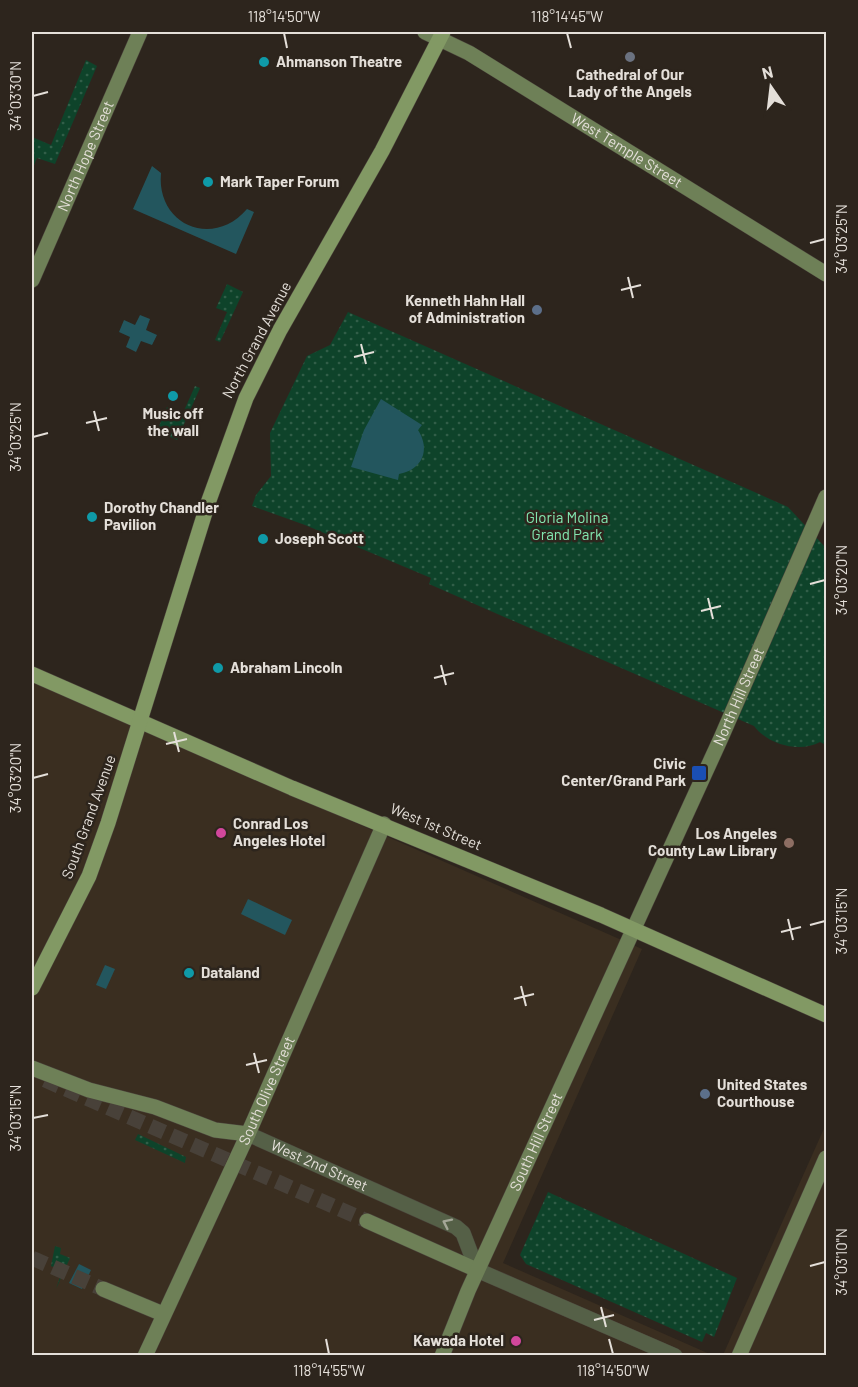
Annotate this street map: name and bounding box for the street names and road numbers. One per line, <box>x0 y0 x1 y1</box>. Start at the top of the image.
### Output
street label: North Hope Street <box>53 98 117 214</box>
street label: West Temple Street <box>568 108 686 191</box>
street label: North Grand Avenue <box>218 278 295 401</box>
street label: North Hill Street <box>709 645 767 748</box>
street label: South Grand Avenue <box>57 752 119 881</box>
street label: West 1st Street <box>388 799 485 853</box>
street label: South Olive Street <box>234 1033 298 1148</box>
street label: South Hill Street <box>505 1089 566 1193</box>
street label: West 2nd Street <box>268 1135 371 1194</box>

